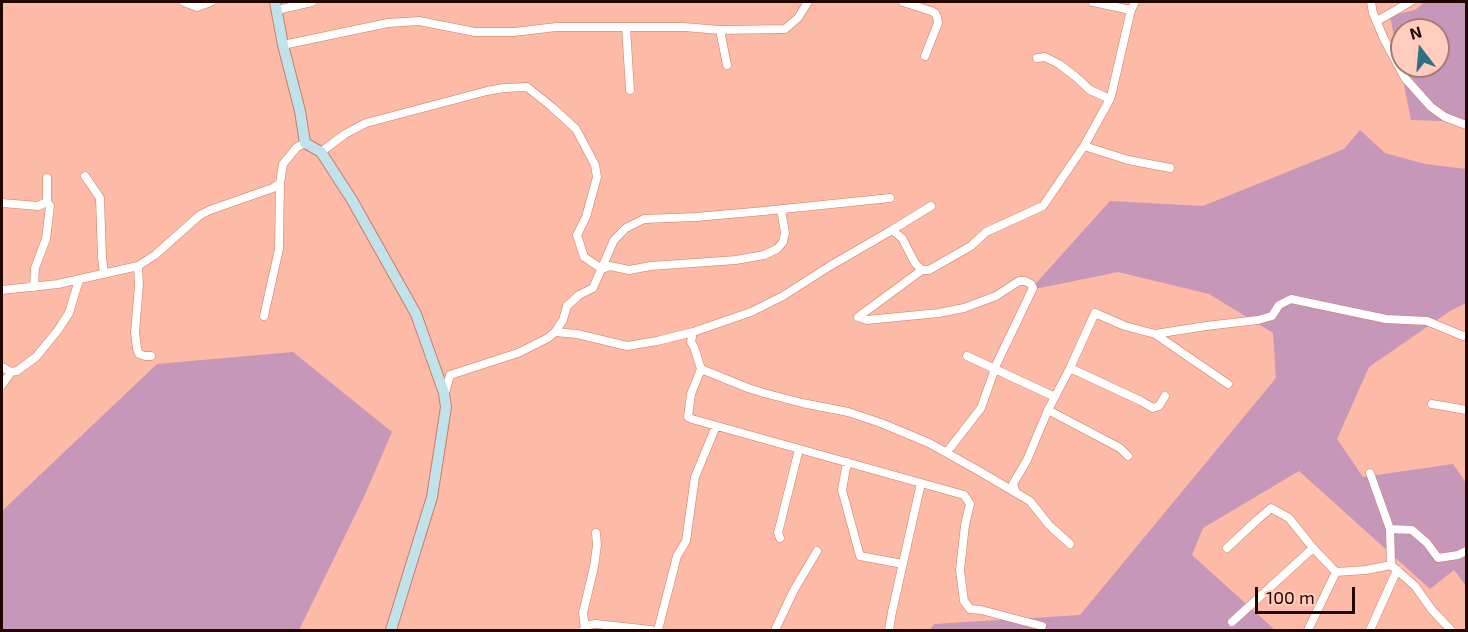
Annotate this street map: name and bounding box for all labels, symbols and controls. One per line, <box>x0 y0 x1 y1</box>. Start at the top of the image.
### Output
north arrow <box>1390 18 1450 78</box>
text: N <box>1407 21 1424 43</box>
scale bar <box>1258 575 1358 613</box>
text: 100 m <box>1266 586 1315 608</box>

